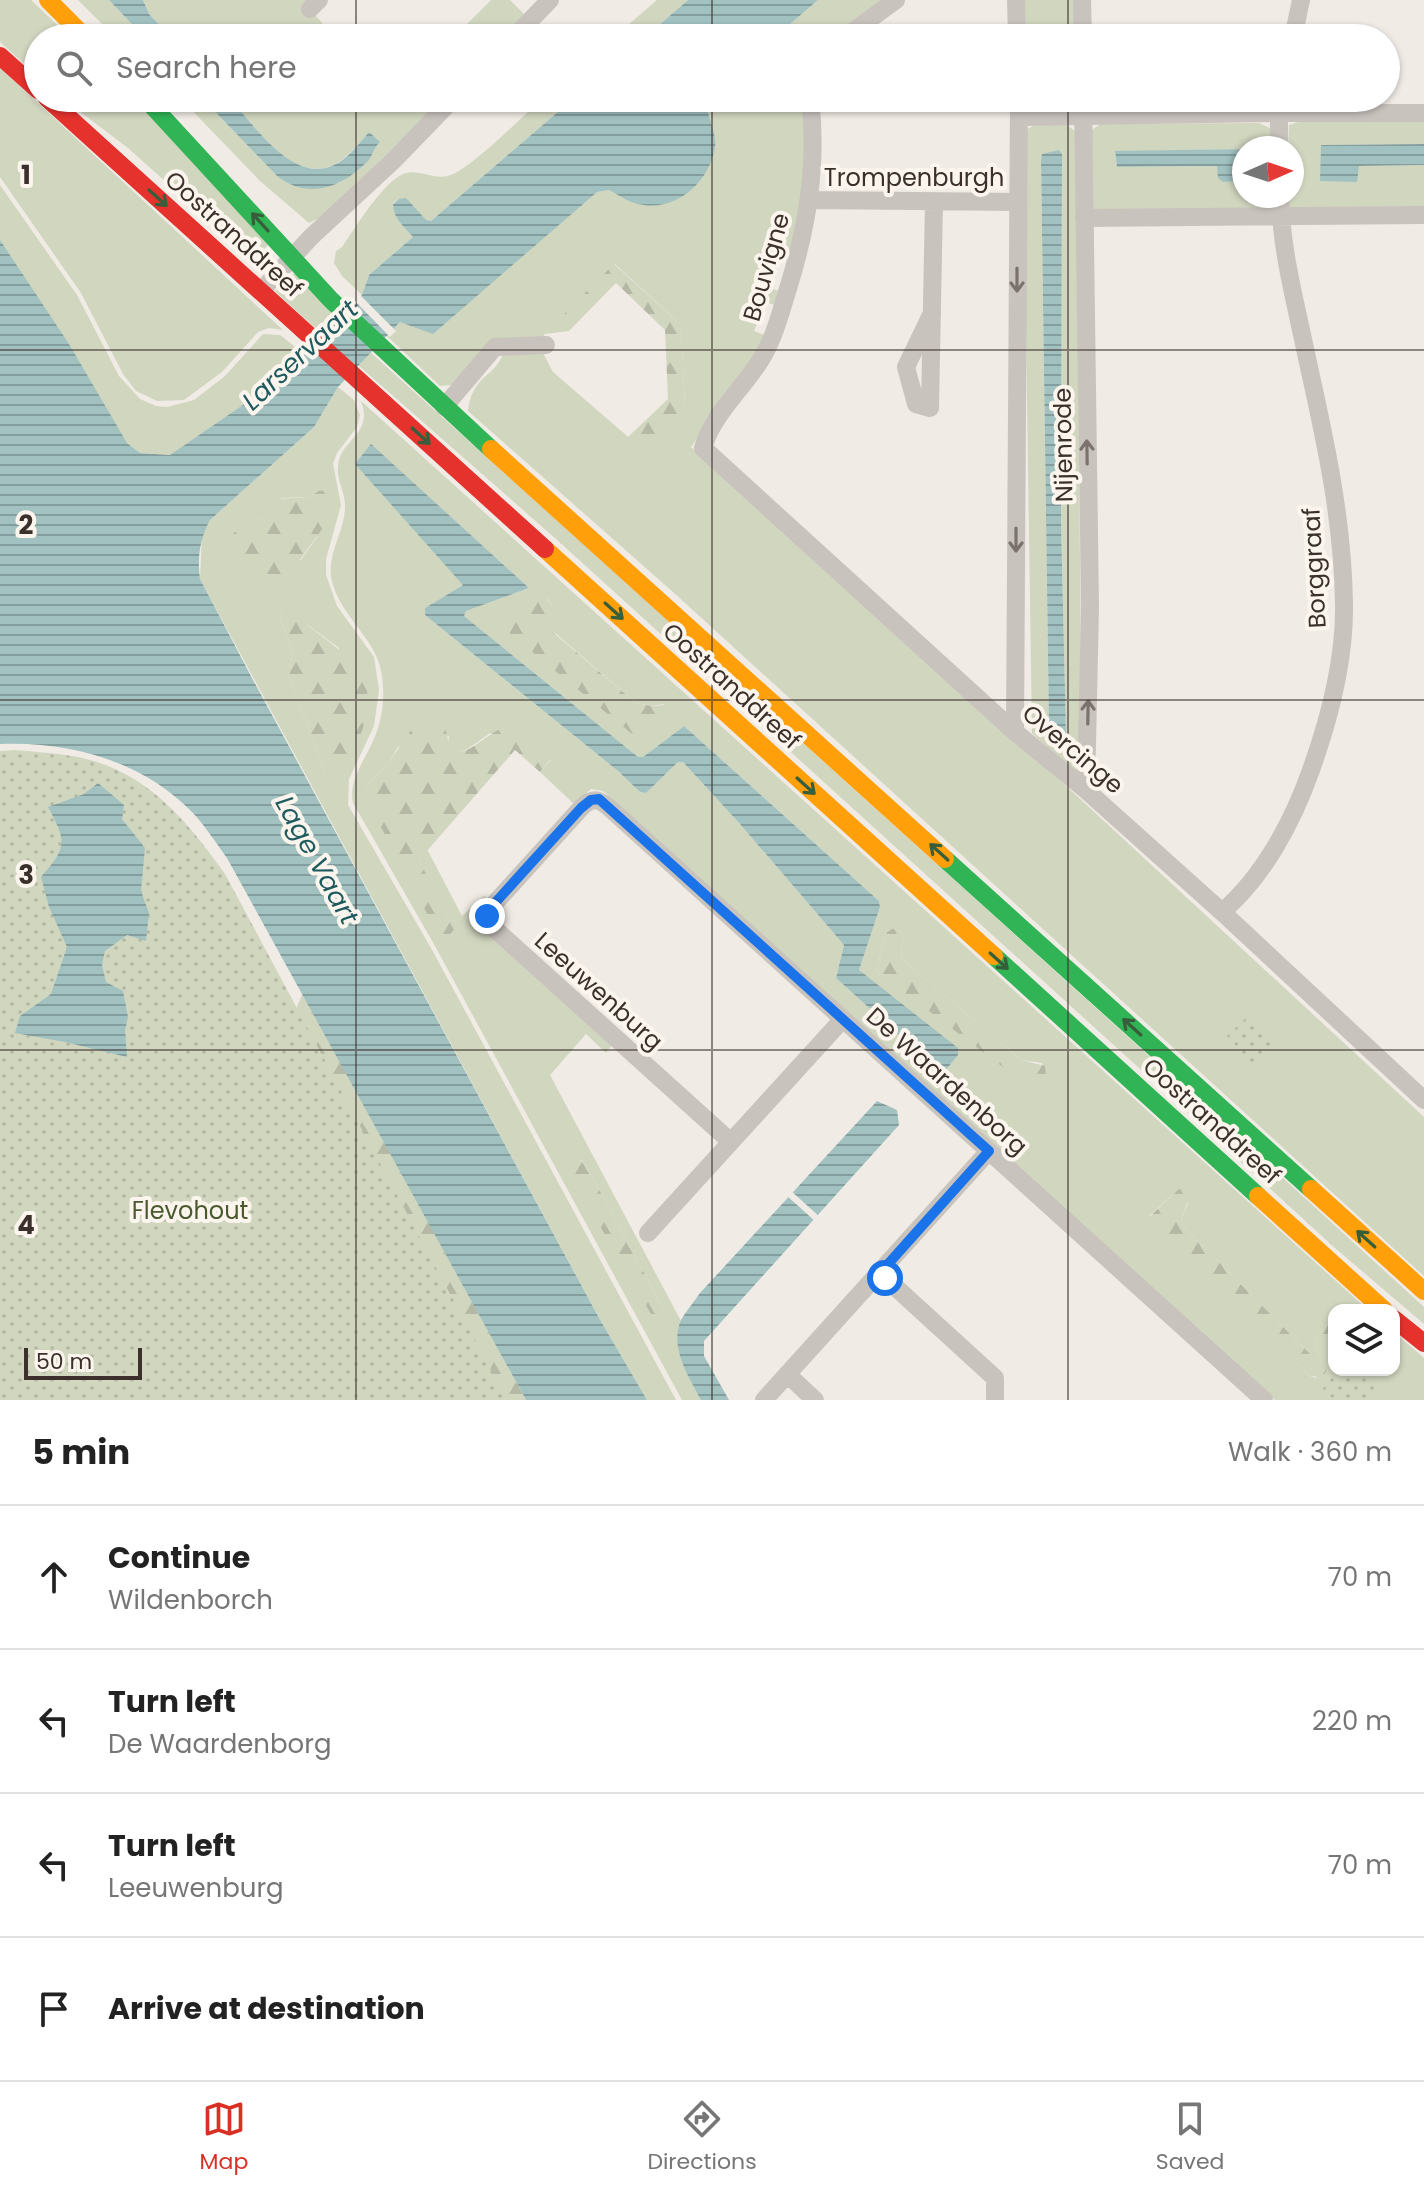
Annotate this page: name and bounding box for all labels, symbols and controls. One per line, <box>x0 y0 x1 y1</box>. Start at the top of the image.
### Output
search box <box>24 24 1400 112</box>
icon: search <box>52 46 96 90</box>
text: Search here <box>116 46 297 89</box>
north arrow <box>1232 136 1304 208</box>
text: 1 <box>21 157 31 193</box>
street label: Trompenburgh <box>824 161 1004 194</box>
street label: Oostranddreef <box>158 163 310 305</box>
one-way arrow <box>147 188 167 206</box>
street label: Bouvigne <box>735 209 797 325</box>
one-way arrow <box>251 212 269 232</box>
one-way arrow <box>1009 266 1025 293</box>
water label: Larservaart <box>234 291 366 418</box>
street label: Nijenrode <box>1046 388 1080 502</box>
one-way arrow <box>411 427 431 445</box>
one-way arrow <box>1079 439 1094 466</box>
text: 2 <box>19 507 34 543</box>
street label: Borggraaf <box>1294 507 1334 629</box>
one-way arrow <box>1008 526 1024 553</box>
one-way arrow <box>603 601 624 620</box>
street label: Oostranddreef <box>656 615 808 757</box>
street label: Overcinge <box>1015 697 1131 801</box>
one-way arrow <box>1080 699 1095 726</box>
one-way arrow <box>796 776 816 794</box>
water label: Lage Vaart <box>267 789 367 931</box>
one-way arrow <box>930 843 950 861</box>
text: 3 <box>18 857 34 893</box>
route end <box>469 898 505 934</box>
street label: Leeuwenburg <box>528 924 670 1058</box>
one-way arrow <box>989 951 1009 970</box>
street label: De Waardenborg <box>859 1000 1035 1162</box>
one-way arrow <box>1122 1018 1142 1036</box>
street label: Oostranddreef <box>1136 1050 1288 1192</box>
park label: Flevohout <box>132 1194 248 1227</box>
text: 4 <box>17 1207 35 1243</box>
one-way arrow <box>1356 1231 1376 1249</box>
route start <box>867 1260 903 1296</box>
map controls <box>1328 1304 1400 1376</box>
button: layers <box>1328 1304 1400 1376</box>
scale bar <box>24 1344 142 1380</box>
text: 50 m <box>36 1346 92 1377</box>
text: 5 min <box>32 1428 130 1476</box>
text: Walk · 360 m <box>1228 1434 1392 1470</box>
text: Continue <box>108 1536 250 1579</box>
icon: ahead <box>32 1555 76 1599</box>
text: 70 m <box>1328 1559 1392 1595</box>
text: Wildenborch <box>108 1582 273 1618</box>
text: Turn left <box>108 1680 236 1723</box>
icon: left <box>32 1699 76 1743</box>
text: 220 m <box>1312 1703 1392 1739</box>
text: De Waardenborg <box>108 1726 332 1762</box>
text: Turn left <box>108 1824 236 1867</box>
icon: left <box>32 1843 76 1887</box>
text: 70 m <box>1328 1847 1392 1883</box>
text: Leeuwenburg <box>108 1870 284 1906</box>
icon: arrive <box>32 1987 76 2031</box>
text: Arrive at destination <box>108 1987 425 2030</box>
tab: Map <box>200 2097 248 2178</box>
tab: Directions <box>647 2097 757 2178</box>
tab: Saved <box>1156 2097 1224 2178</box>

